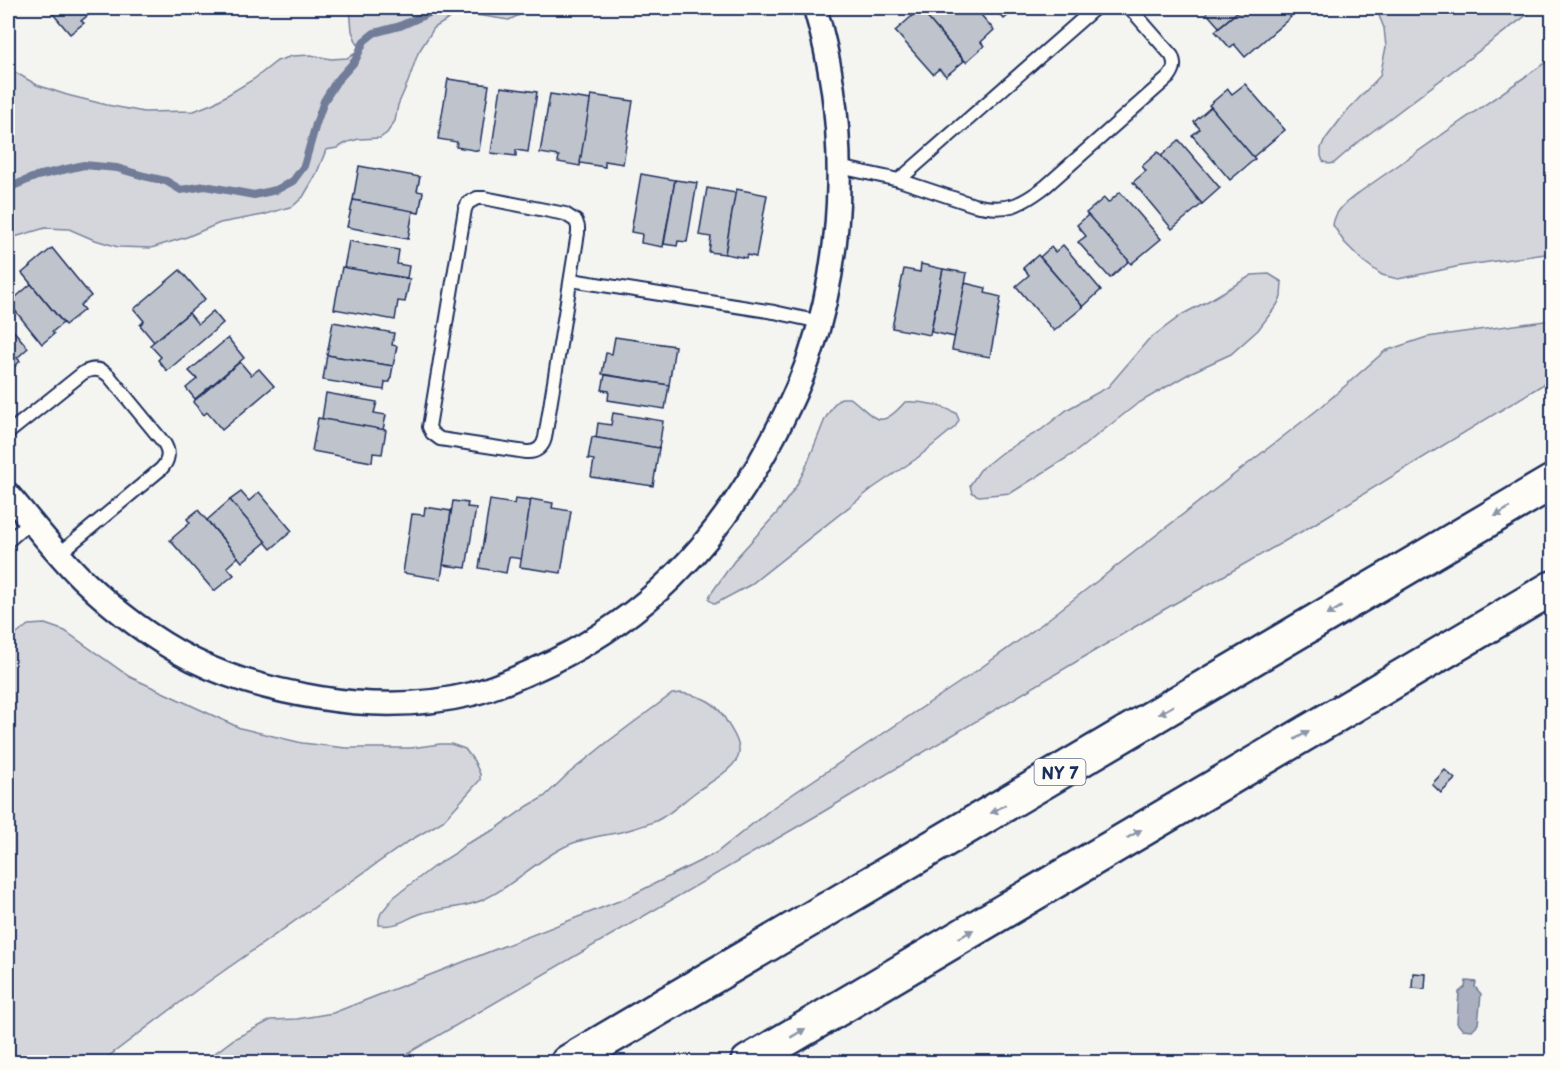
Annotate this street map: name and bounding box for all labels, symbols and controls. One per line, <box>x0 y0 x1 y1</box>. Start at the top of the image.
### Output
one-way arrow <box>1494 506 1510 517</box>
one-way arrow <box>1326 605 1342 616</box>
one-way arrow <box>1158 704 1174 715</box>
one-way arrow <box>1294 730 1310 741</box>
road number: NY 7 <box>1034 759 1086 785</box>
one-way arrow <box>990 803 1006 814</box>
one-way arrow <box>1126 829 1142 840</box>
one-way arrow <box>958 928 974 939</box>
one-way arrow <box>790 1027 806 1038</box>

